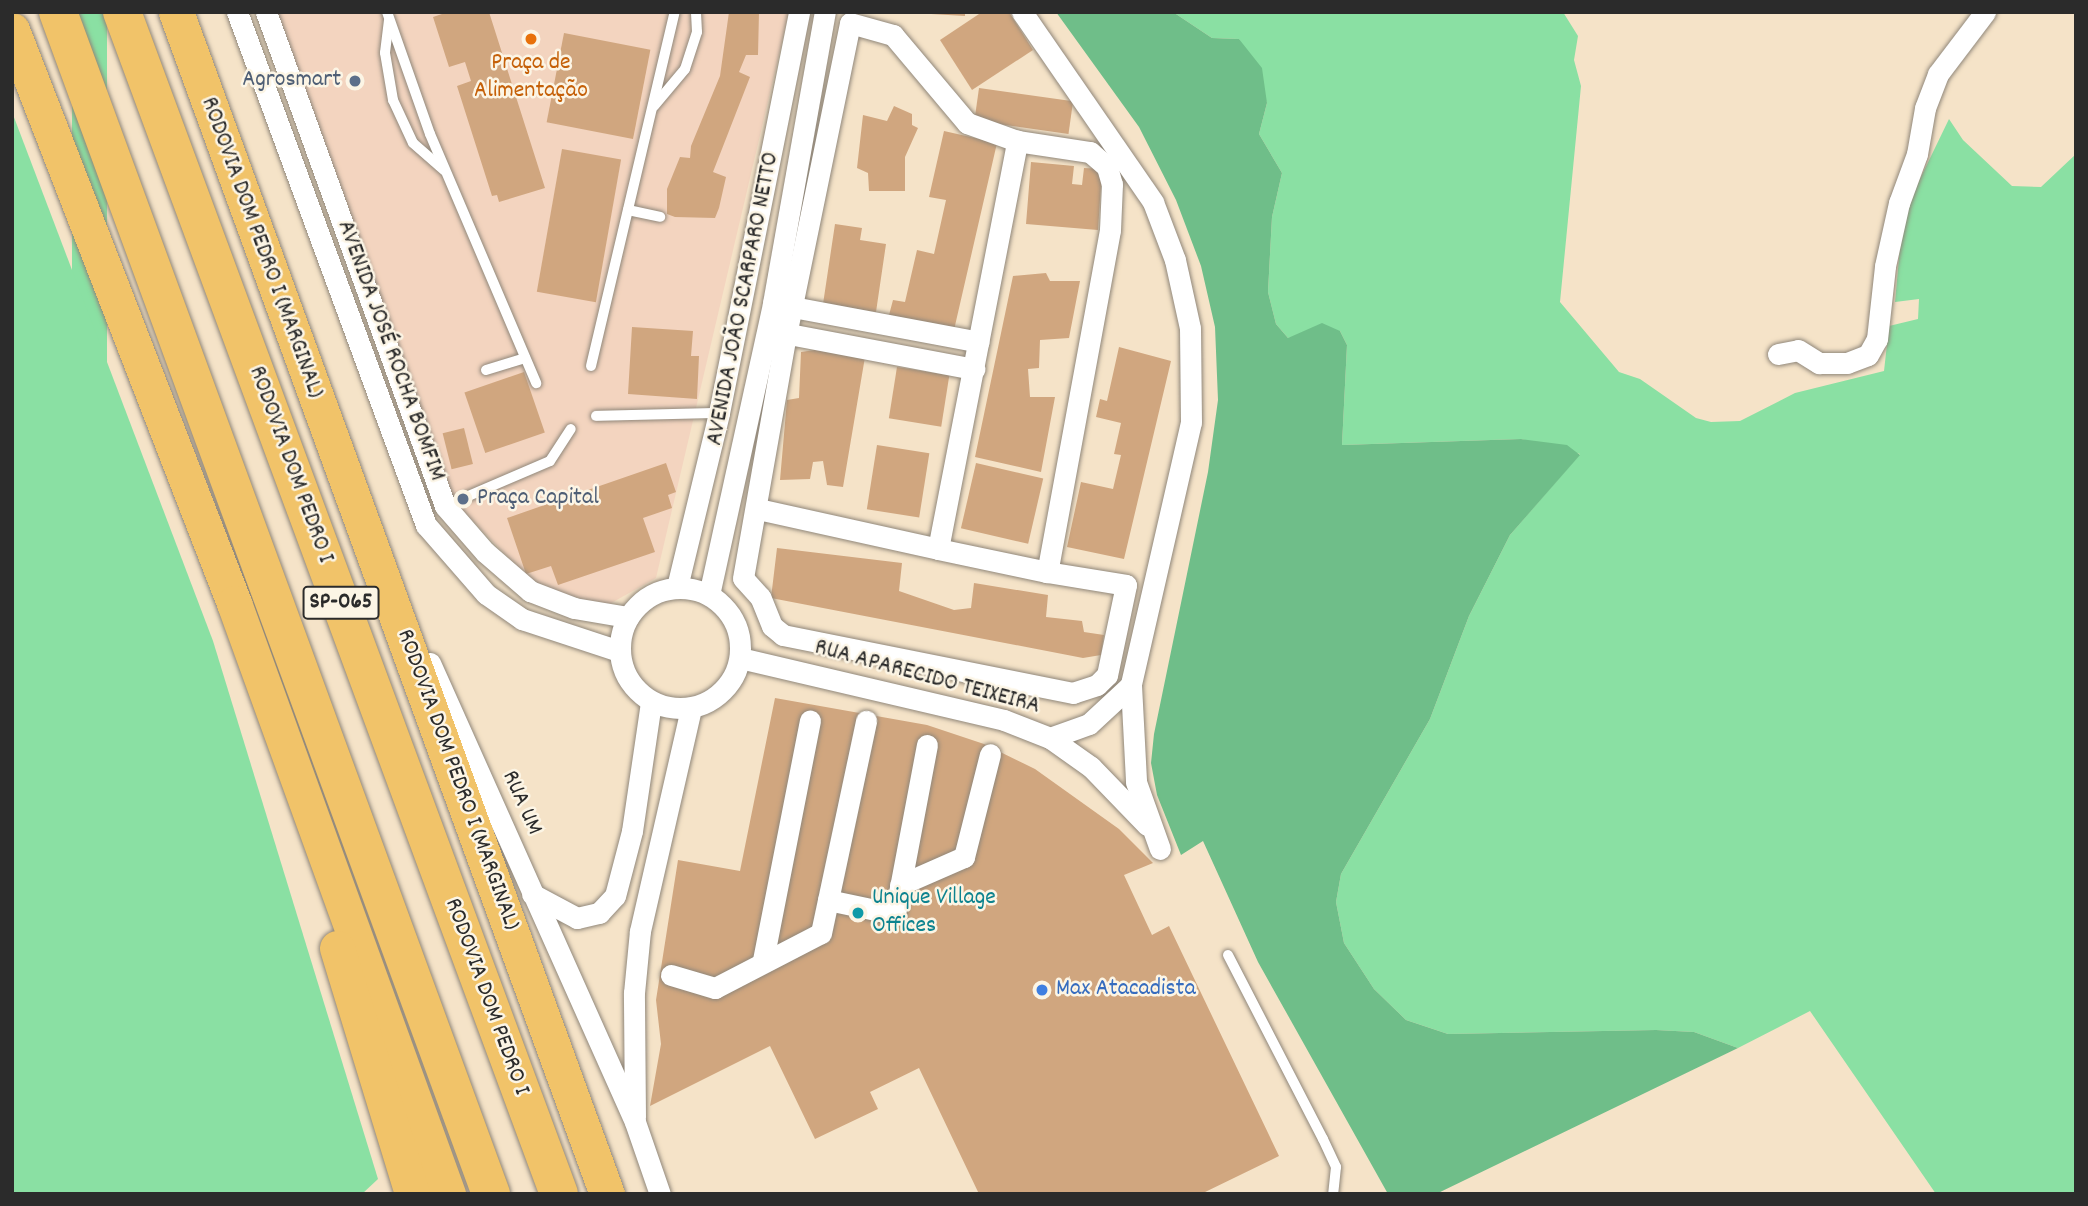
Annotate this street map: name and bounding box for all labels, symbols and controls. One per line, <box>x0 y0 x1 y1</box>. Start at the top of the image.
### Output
marker: Praça de Alimentação <box>523 31 539 47</box>
place label: Praça de Alimentação <box>474 50 588 106</box>
place label: Agrosmart <box>242 67 341 95</box>
marker: Agrosmart <box>347 73 363 89</box>
street label: RODOVIA DOM PEDRO I (MARGINAL) <box>193 94 329 402</box>
street label: AVENIDA JOÃO SCARPARO NETTO <box>701 150 787 448</box>
street label: AVENIDA JOSÉ ROCHA BOMFIM <box>329 217 451 485</box>
street label: RODOVIA DOM PEDRO I <box>241 363 339 567</box>
place label: Praça Capital <box>477 485 599 513</box>
marker: Praça Capital <box>455 491 471 507</box>
road number: SP-065 <box>302 583 380 622</box>
street label: RODOVIA DOM PEDRO I (MARGINAL) <box>389 626 525 934</box>
street label: RUA APARECIDO TEIXEIRA <box>811 634 1043 722</box>
street label: RUA UM <box>494 766 548 840</box>
place label: Unique Village Offices <box>872 885 996 941</box>
street label: RODOVIA DOM PEDRO I <box>437 895 535 1099</box>
marker: Unique Village Offices <box>850 905 866 921</box>
place label: Max Atacadista <box>1056 976 1196 1004</box>
marker: Max Atacadista <box>1034 982 1050 998</box>

